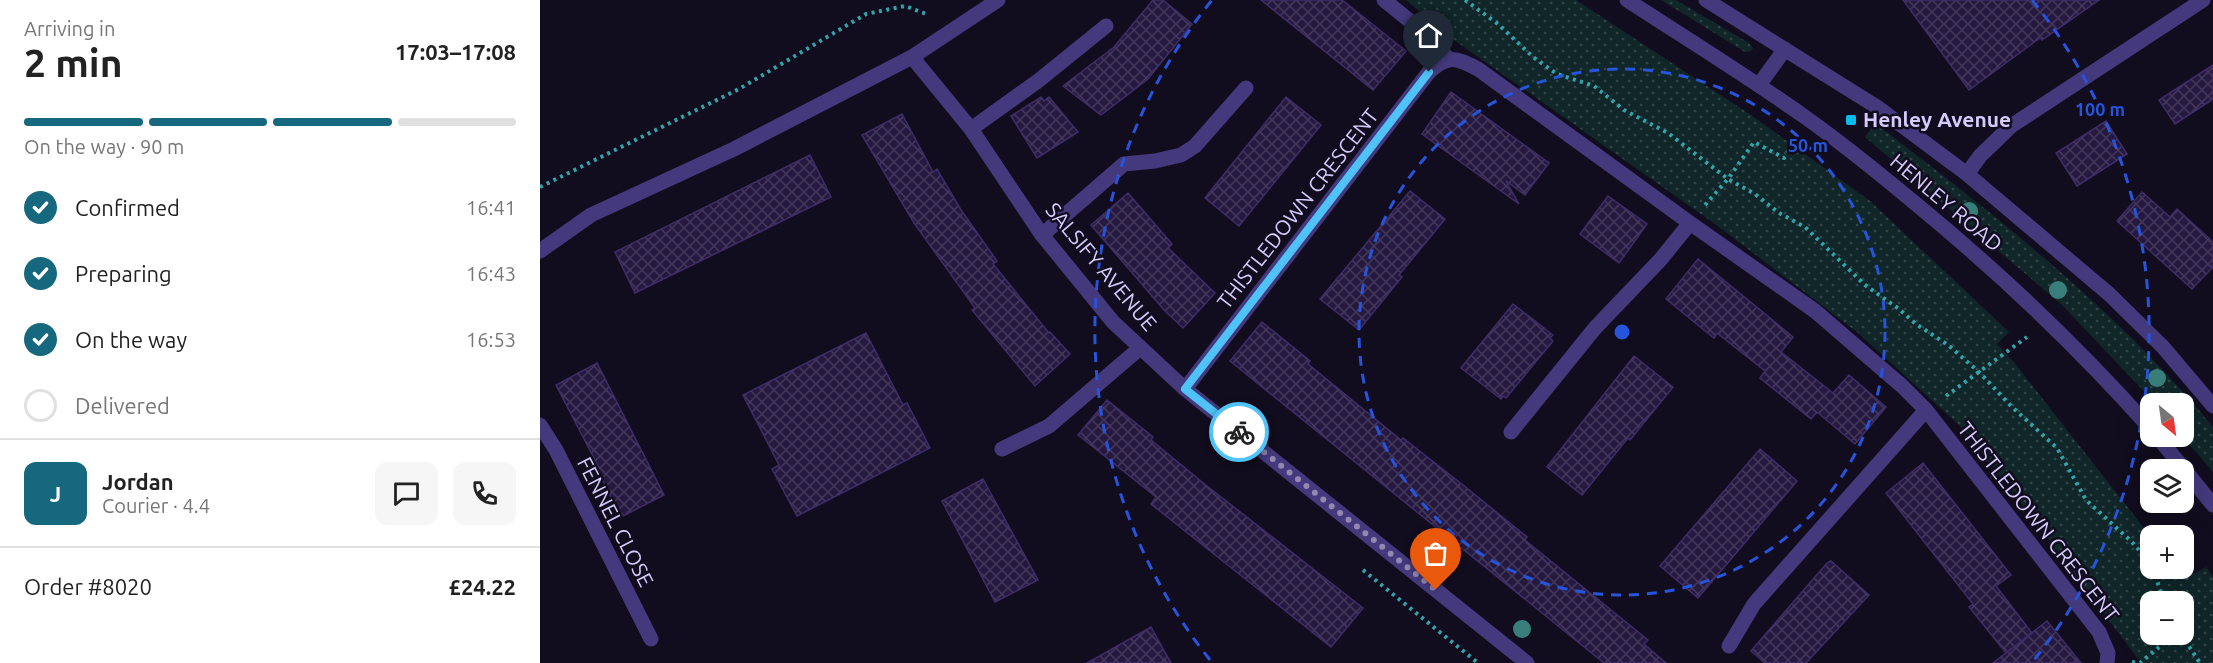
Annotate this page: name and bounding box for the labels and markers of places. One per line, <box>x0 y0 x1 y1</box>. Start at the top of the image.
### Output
pin <box>1403 10 1454 72</box>
place label: Henley Avenue <box>1863 107 2011 131</box>
marker: Henley Avenue <box>1844 113 1858 127</box>
centre of rings <box>1612 322 1632 342</box>
pin <box>1410 528 1461 590</box>

